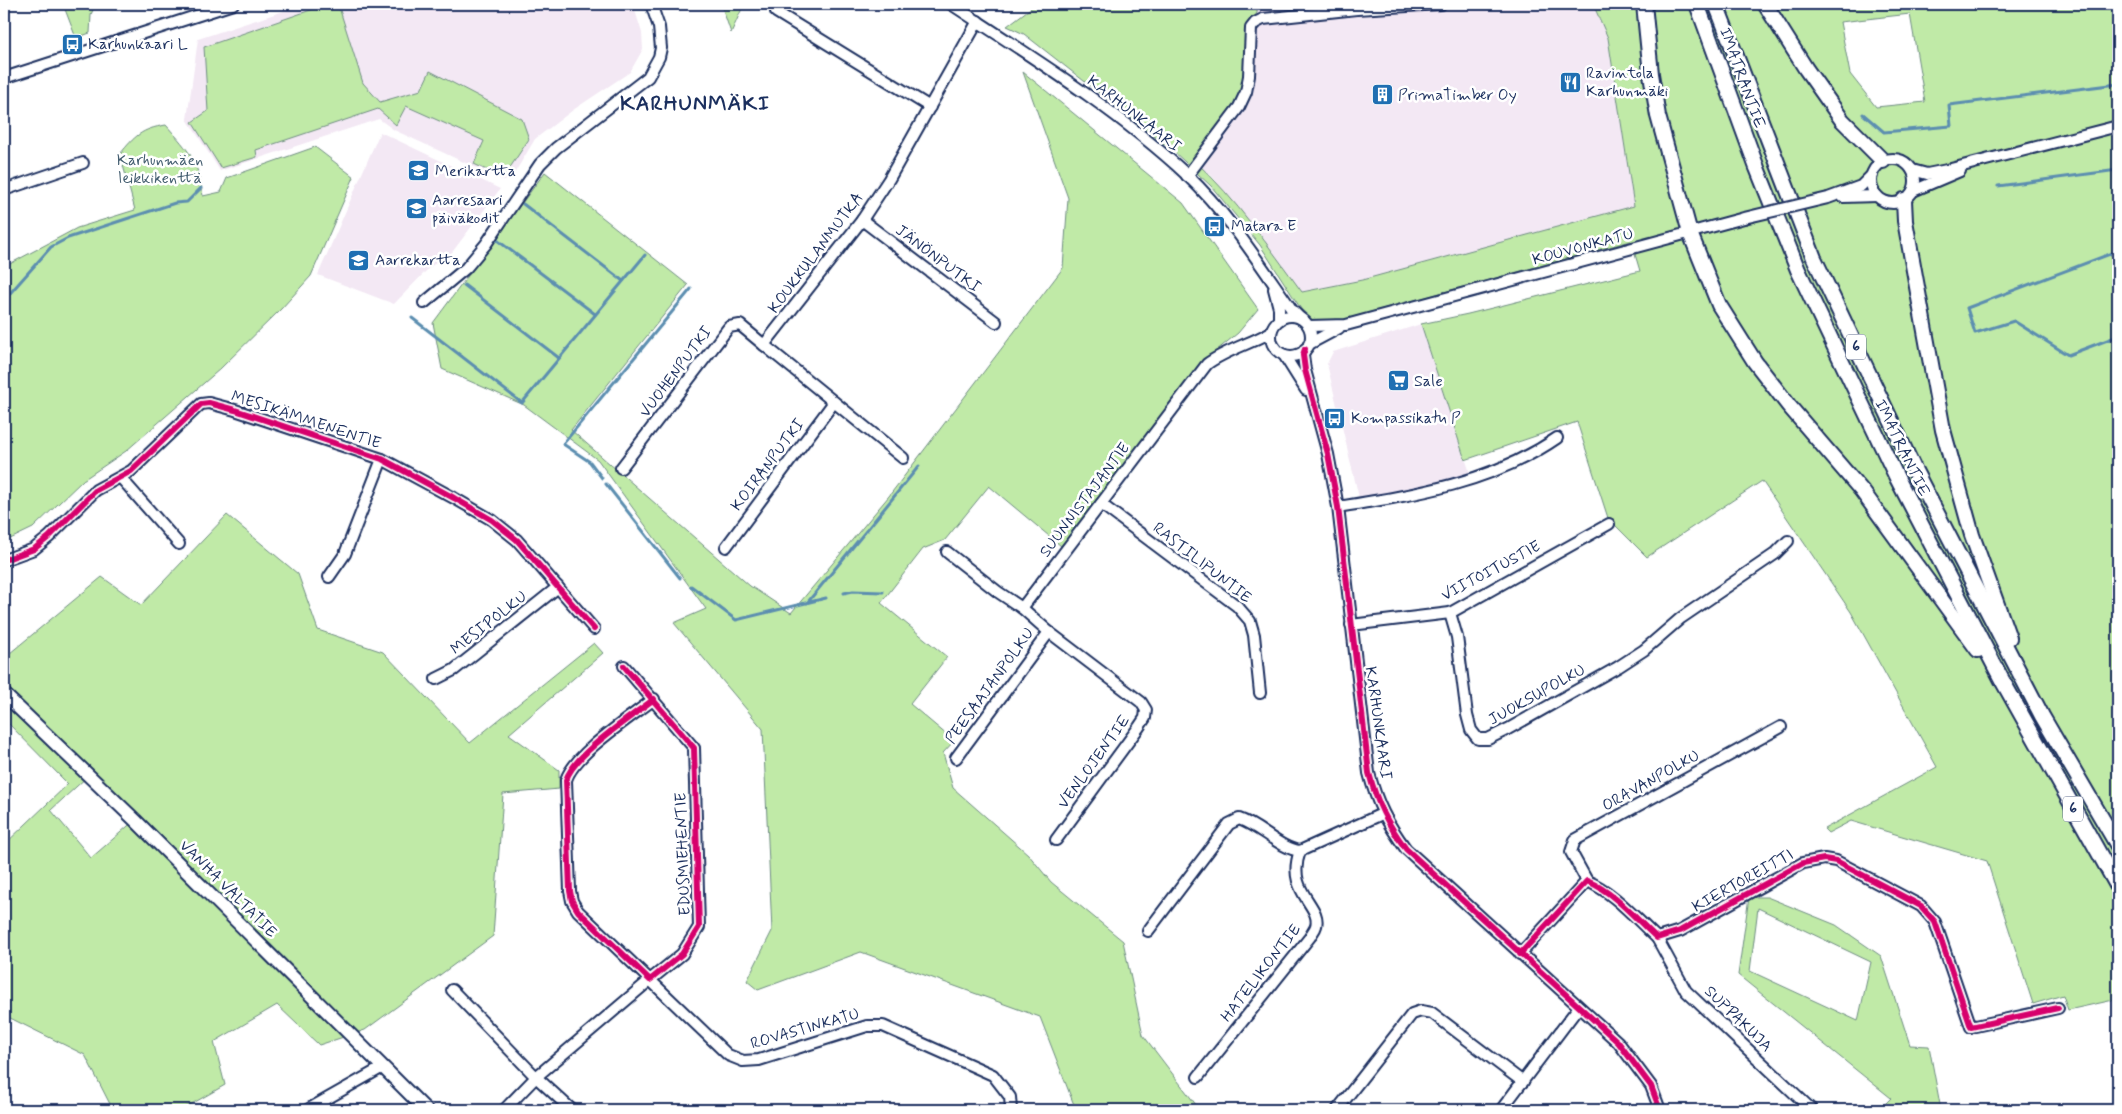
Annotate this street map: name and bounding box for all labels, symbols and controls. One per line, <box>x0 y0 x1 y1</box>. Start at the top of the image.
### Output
street label: IMATRANTIE <box>1714 25 1770 131</box>
bus stop icon: Karhunkaari L <box>60 32 84 56</box>
place label: Karhunkaari L <box>88 34 188 55</box>
place label: Ravintola Karhunmäki <box>1586 63 1668 102</box>
restaurant icon: Ravintola Karhunmäki <box>1558 70 1582 94</box>
street label: KARHUNKAARI <box>1083 71 1185 157</box>
building icon: PrimaTimber Oy <box>1370 83 1394 107</box>
place label: PrimaTimber Oy <box>1398 85 1517 106</box>
district label: KARHUNMÄKI <box>620 90 770 118</box>
park label: Karhunmäen leikkikenttä <box>117 150 203 189</box>
school or university icon: Merikartta <box>407 159 431 183</box>
place label: Merikartta <box>435 161 516 182</box>
street label: KOUKKULANMUTKA <box>764 188 868 318</box>
place label: Aarresaari päiväkodit <box>432 190 503 229</box>
school or university icon: Aarresaari päiväkodit <box>404 197 428 221</box>
bus stop icon: Matara E <box>1203 214 1227 238</box>
place label: Matara E <box>1231 216 1296 237</box>
street label: JÄNÖNPUTKI <box>891 220 985 298</box>
street label: KOUVONKATU <box>1530 223 1636 271</box>
school or university icon: Aarrekartta <box>347 248 371 272</box>
place label: Aarrekartta <box>375 250 461 271</box>
street label: VUOHENPUTKI <box>635 322 717 422</box>
road number: 6 <box>1846 334 1866 360</box>
supermarket icon: Sale <box>1386 369 1410 393</box>
place label: Sale <box>1414 371 1443 392</box>
street label: MESIKÄMMENENTIE <box>228 386 384 454</box>
street label: IMATRANTIE <box>1869 396 1935 500</box>
bus stop icon: Kompassikatu P <box>1323 406 1347 430</box>
place label: Kompassikatu P <box>1351 408 1461 429</box>
street label: KOIRANPUTKI <box>726 415 810 515</box>
street label: SUUNNISTAJANTIE <box>1035 438 1135 562</box>
street label: RASTILIPUNTIE <box>1148 518 1256 608</box>
street label: VIITOITUSTIE <box>1438 536 1544 606</box>
street label: MESIPOLKU <box>446 586 532 660</box>
street label: PEESAAJANPOLKU <box>941 624 1039 748</box>
street label: JUOKSUPOLKU <box>1485 660 1589 730</box>
street label: KARHUNKAARI <box>1360 665 1396 781</box>
street label: VENLOJENTIE <box>1053 711 1135 813</box>
street label: ORAVANPOLKU <box>1598 746 1704 816</box>
street label: EDUSMIEHENTIE <box>670 792 696 916</box>
road number: 6 <box>2063 796 2083 822</box>
street label: VANHA VALTATIE <box>175 836 281 942</box>
street label: KIERTOREITTI <box>1689 844 1797 918</box>
street label: HATELIKONTIE <box>1216 920 1306 1026</box>
street label: SUPPAKUJA <box>1699 981 1777 1057</box>
street label: ROVASTINKATU <box>748 1003 862 1055</box>

